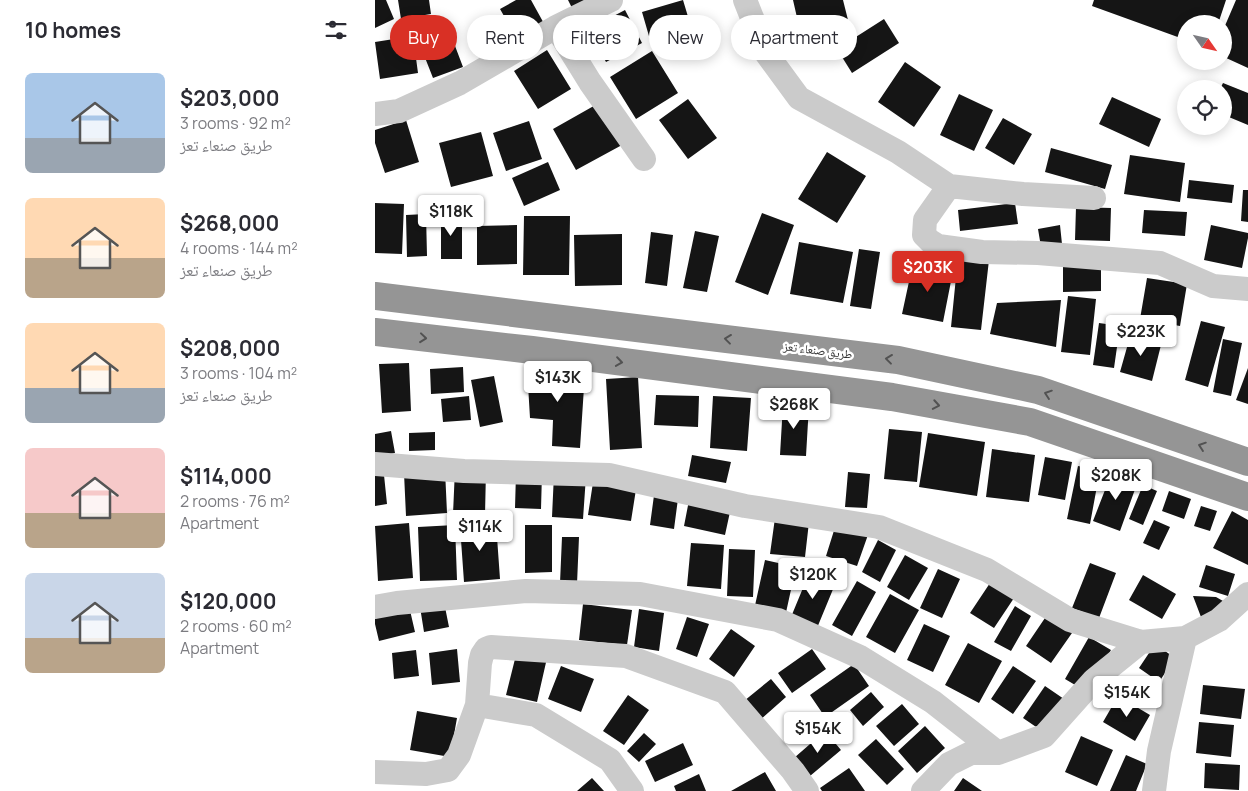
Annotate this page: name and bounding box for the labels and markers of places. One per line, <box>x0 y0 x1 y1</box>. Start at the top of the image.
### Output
pin: $118K <box>416 194 486 237</box>
pin: $203K <box>893 250 963 293</box>
pin: $223K <box>1106 314 1176 357</box>
pin: $143K <box>523 360 593 403</box>
pin: $268K <box>759 388 829 430</box>
pin: $208K <box>1081 458 1151 501</box>
pin: $114K <box>445 510 515 552</box>
pin: $120K <box>778 558 848 600</box>
pin: $154K <box>1092 676 1162 718</box>
pin: $154K <box>783 712 853 754</box>

